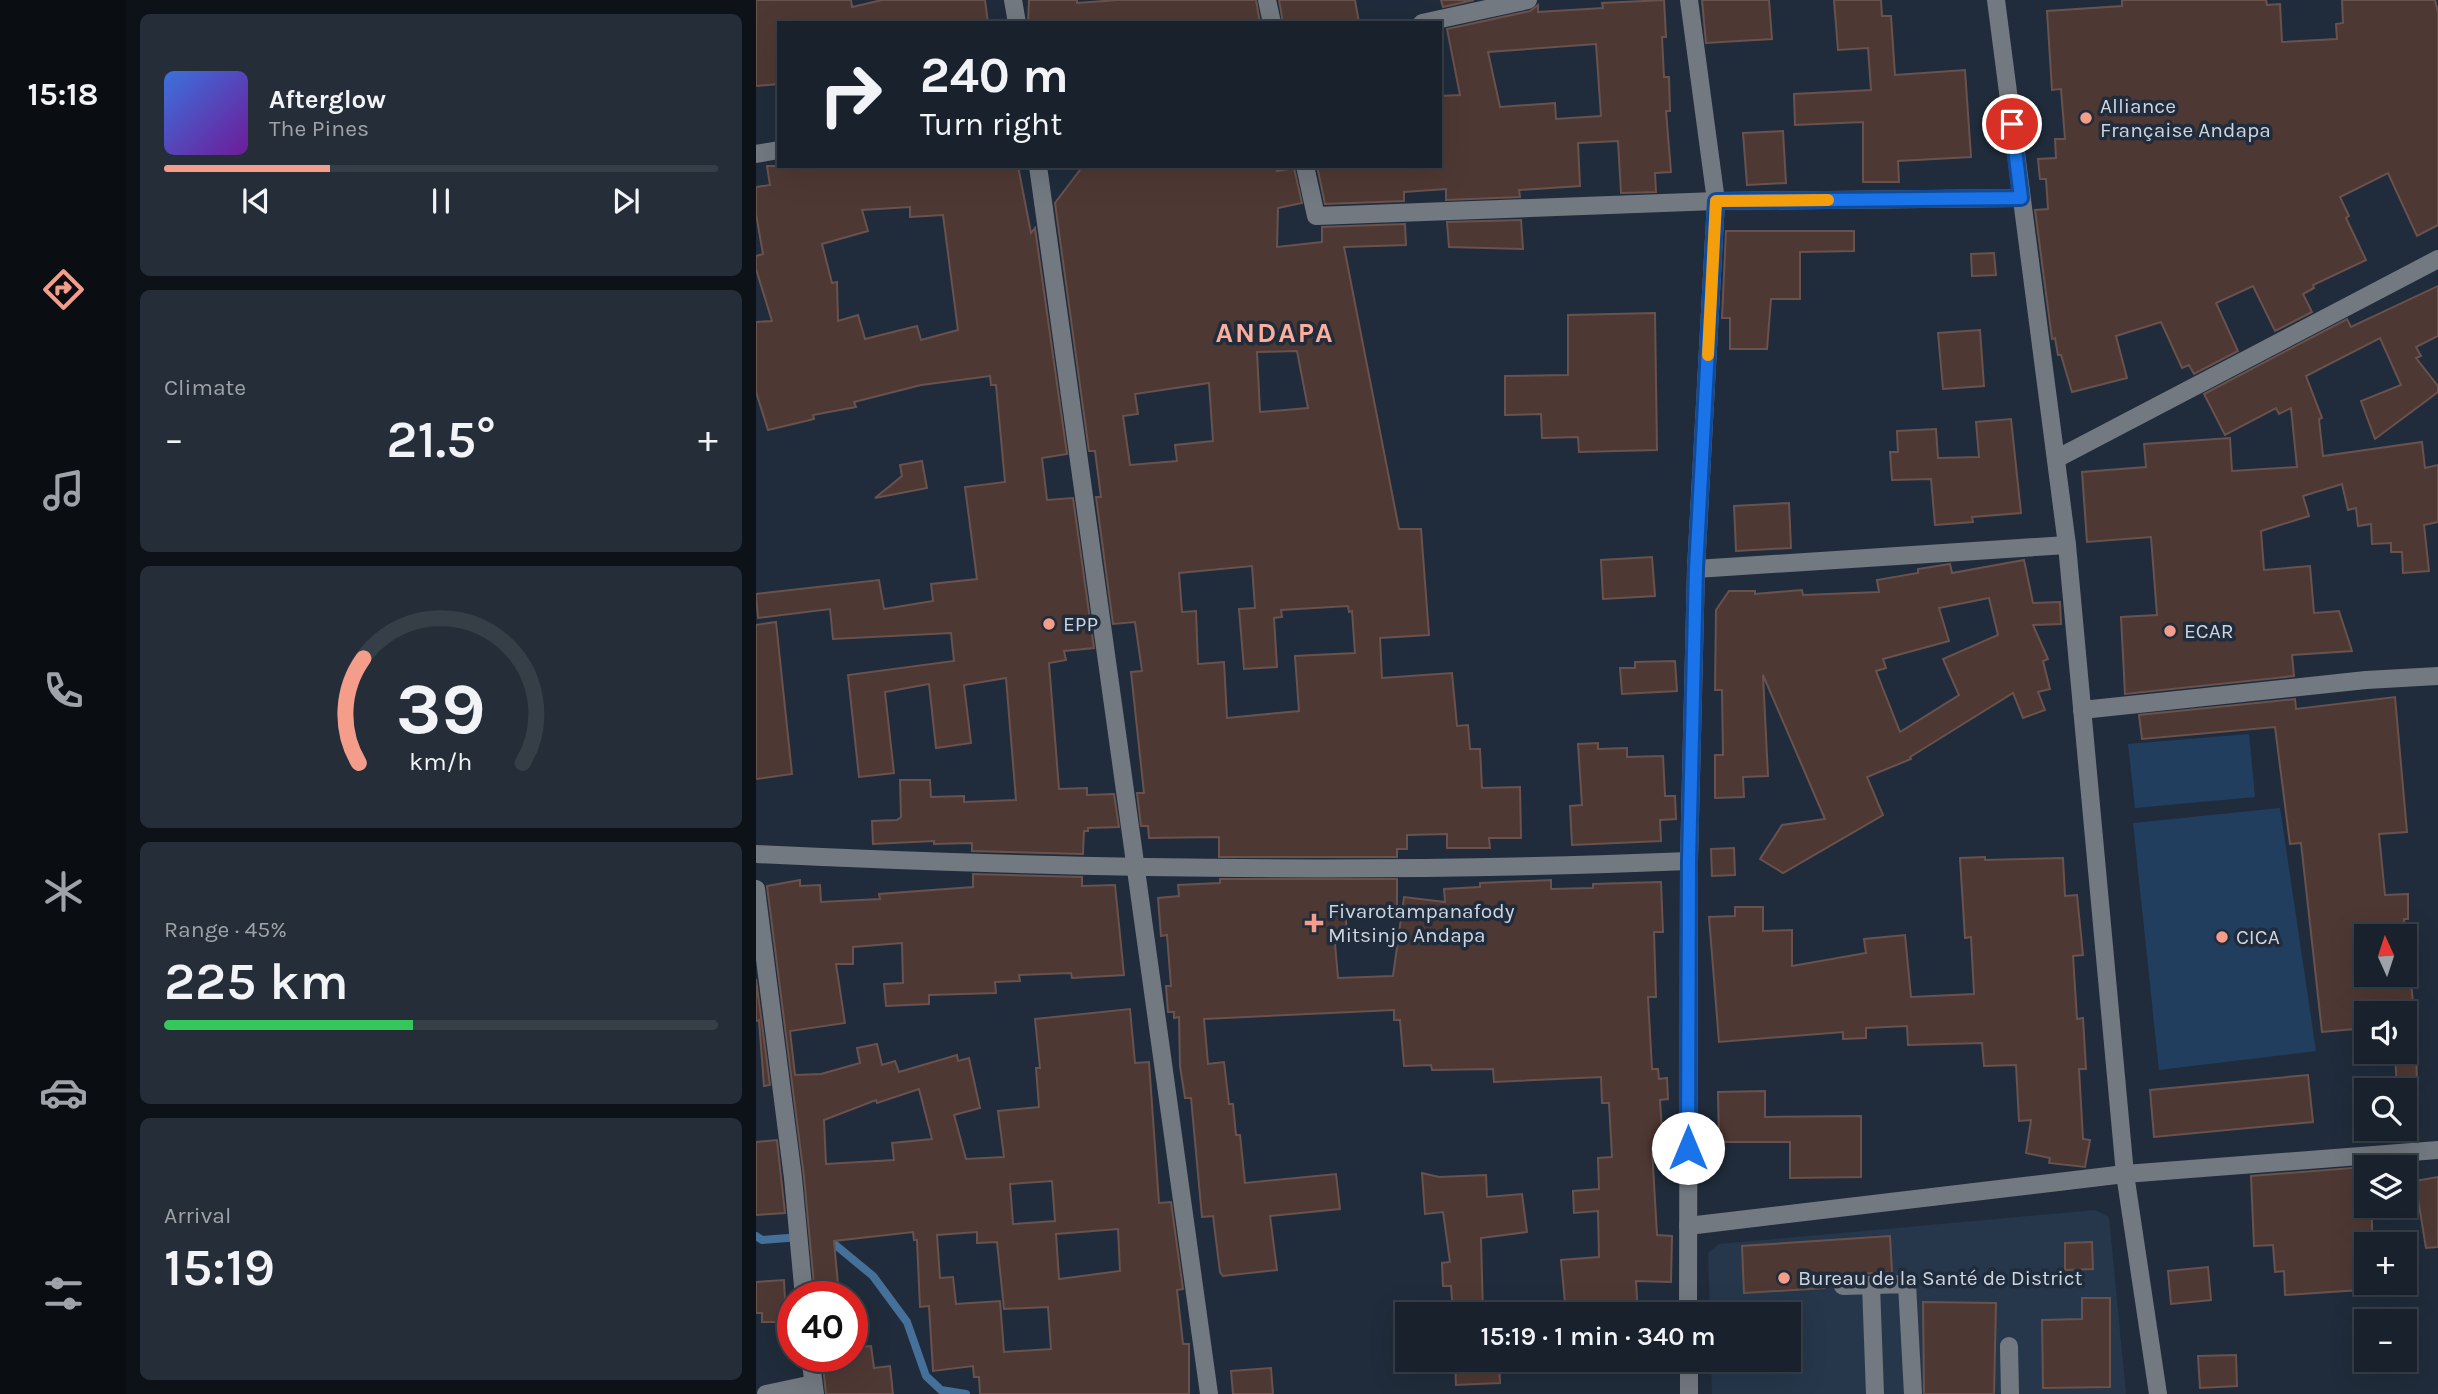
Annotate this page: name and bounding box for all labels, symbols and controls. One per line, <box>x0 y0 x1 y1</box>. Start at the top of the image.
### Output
text: 240 m <box>920 47 1069 104</box>
icon: right <box>805 49 896 140</box>
text: 15:18 <box>28 76 98 113</box>
text: Afterglow <box>269 84 386 115</box>
pin <box>1982 94 2042 154</box>
place label: Alliance Française Andapa <box>2100 94 2271 142</box>
icon: arrive <box>1993 105 2031 143</box>
text: Turn right <box>920 106 1062 143</box>
marker: Alliance Française Andapa <box>2078 110 2094 126</box>
text: The Pines <box>269 115 369 142</box>
icon: previous <box>237 182 275 220</box>
icon: pause <box>422 182 460 220</box>
icon: next <box>607 182 645 220</box>
icon: directions <box>39 265 88 314</box>
district label: ANDAPA <box>1216 316 1334 349</box>
text: Climate <box>164 374 246 401</box>
text: 21.5° <box>386 409 496 470</box>
text: − <box>164 417 184 462</box>
text: + <box>698 417 718 462</box>
icon: music <box>39 466 88 515</box>
place label: EPP <box>1063 612 1098 636</box>
marker: EPP <box>1041 616 1057 632</box>
place label: ECAR <box>2184 619 2234 643</box>
marker: ECAR <box>2162 623 2178 639</box>
icon: phone <box>39 666 88 715</box>
text: 39 <box>396 666 486 751</box>
text: km/h <box>409 747 473 776</box>
icon: climate <box>39 867 88 916</box>
place label: Fivarotampanafody Mitsinjo Andapa <box>1328 899 1515 947</box>
marker: Fivarotampanafody Mitsinjo Andapa <box>1306 915 1322 931</box>
text: Range · 45% <box>164 916 287 943</box>
north arrow <box>2354 924 2417 987</box>
map controls <box>2354 924 2417 1372</box>
place label: CICA <box>2236 925 2280 949</box>
marker: CICA <box>2214 929 2230 945</box>
text: 225 km <box>164 951 349 1012</box>
button: sound <box>2354 1001 2417 1064</box>
icon: car <box>39 1068 88 1117</box>
button: search <box>2354 1078 2417 1141</box>
position arrow <box>1651 1111 1725 1185</box>
button: layers <box>2354 1155 2417 1218</box>
text: Arrival <box>164 1202 231 1229</box>
button: + <box>2354 1232 2417 1295</box>
text: 15:19 <box>164 1237 275 1298</box>
place label: Bureau de la Santé de District <box>1798 1266 2083 1290</box>
icon: filters <box>39 1269 88 1318</box>
marker: Bureau de la Santé de District <box>1776 1270 1792 1286</box>
speed limit sign: 40 <box>777 1281 868 1372</box>
button: − <box>2354 1309 2417 1372</box>
text: 15:19 · 1 min · 340 m <box>1481 1321 1715 1352</box>

